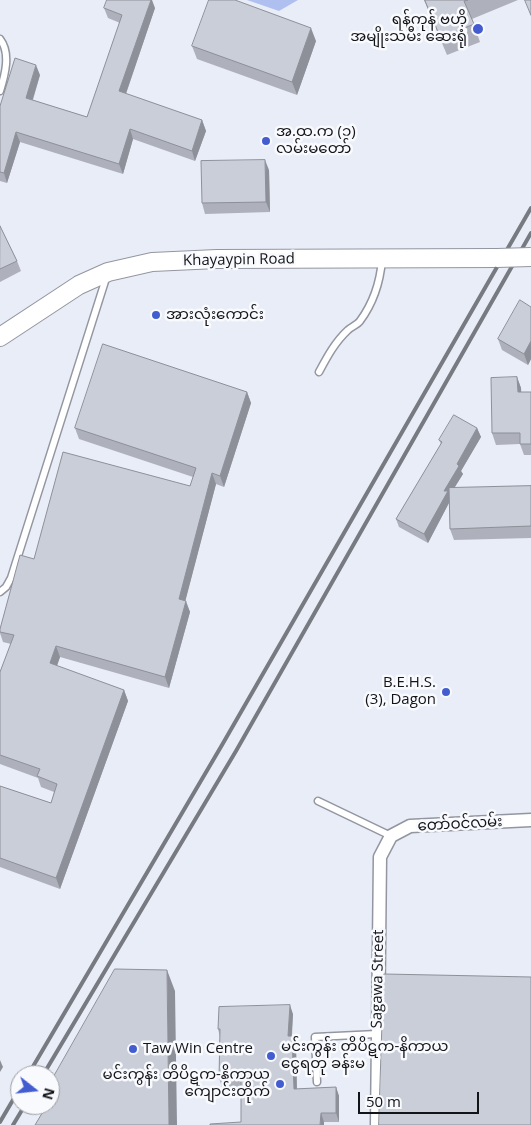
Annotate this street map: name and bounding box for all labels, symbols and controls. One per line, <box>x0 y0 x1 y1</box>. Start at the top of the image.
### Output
place label: ရန်ကုန် ဗဟို အမျိုးသမီး ဆေးရုံ <box>350 11 467 46</box>
marker: ရန်ကုန် ဗဟို အမျိုးသမီး ဆေးရုံ <box>471 22 485 36</box>
place label: အ.ထ.က (၁) လမ်းမတော် <box>276 123 356 158</box>
marker: အ.ထ.က (၁) လမ်းမတော် <box>260 135 272 147</box>
street label: Khayaypin Road <box>183 250 295 270</box>
place label: အားလုံးကောင်း <box>166 306 264 324</box>
marker: အားလုံးကောင်း <box>150 309 162 321</box>
place label: B.E.H.S. (3), Dagon <box>365 674 436 709</box>
marker: B.E.H.S. (3), Dagon <box>440 686 452 698</box>
street label: တော်ဝင်လမ်း <box>417 813 503 835</box>
street label: Sagawa Street <box>368 929 388 1029</box>
place label: မင်းကွန်း တိပိဋက-နိကာယ ငွေရတု ခန်းမ <box>281 1038 448 1073</box>
place label: Taw Win Centre <box>143 1040 253 1058</box>
marker: Taw Win Centre <box>127 1043 139 1055</box>
marker: မင်းကွန်း တိပိဋက-နိကာယ ငွေရတု ခန်းမ <box>265 1050 277 1062</box>
north arrow <box>10 1065 60 1115</box>
place label: မင်းကွန်း တိပိဋက-နိကာယ ကျောင်းတိုက် <box>103 1066 270 1101</box>
marker: မင်းကွန်း တိပိဋက-နိကာယ ကျောင်းတိုက် <box>274 1078 286 1090</box>
scale bar <box>361 1082 482 1114</box>
text: N <box>38 1086 60 1102</box>
text: 50 m <box>366 1091 401 1111</box>

